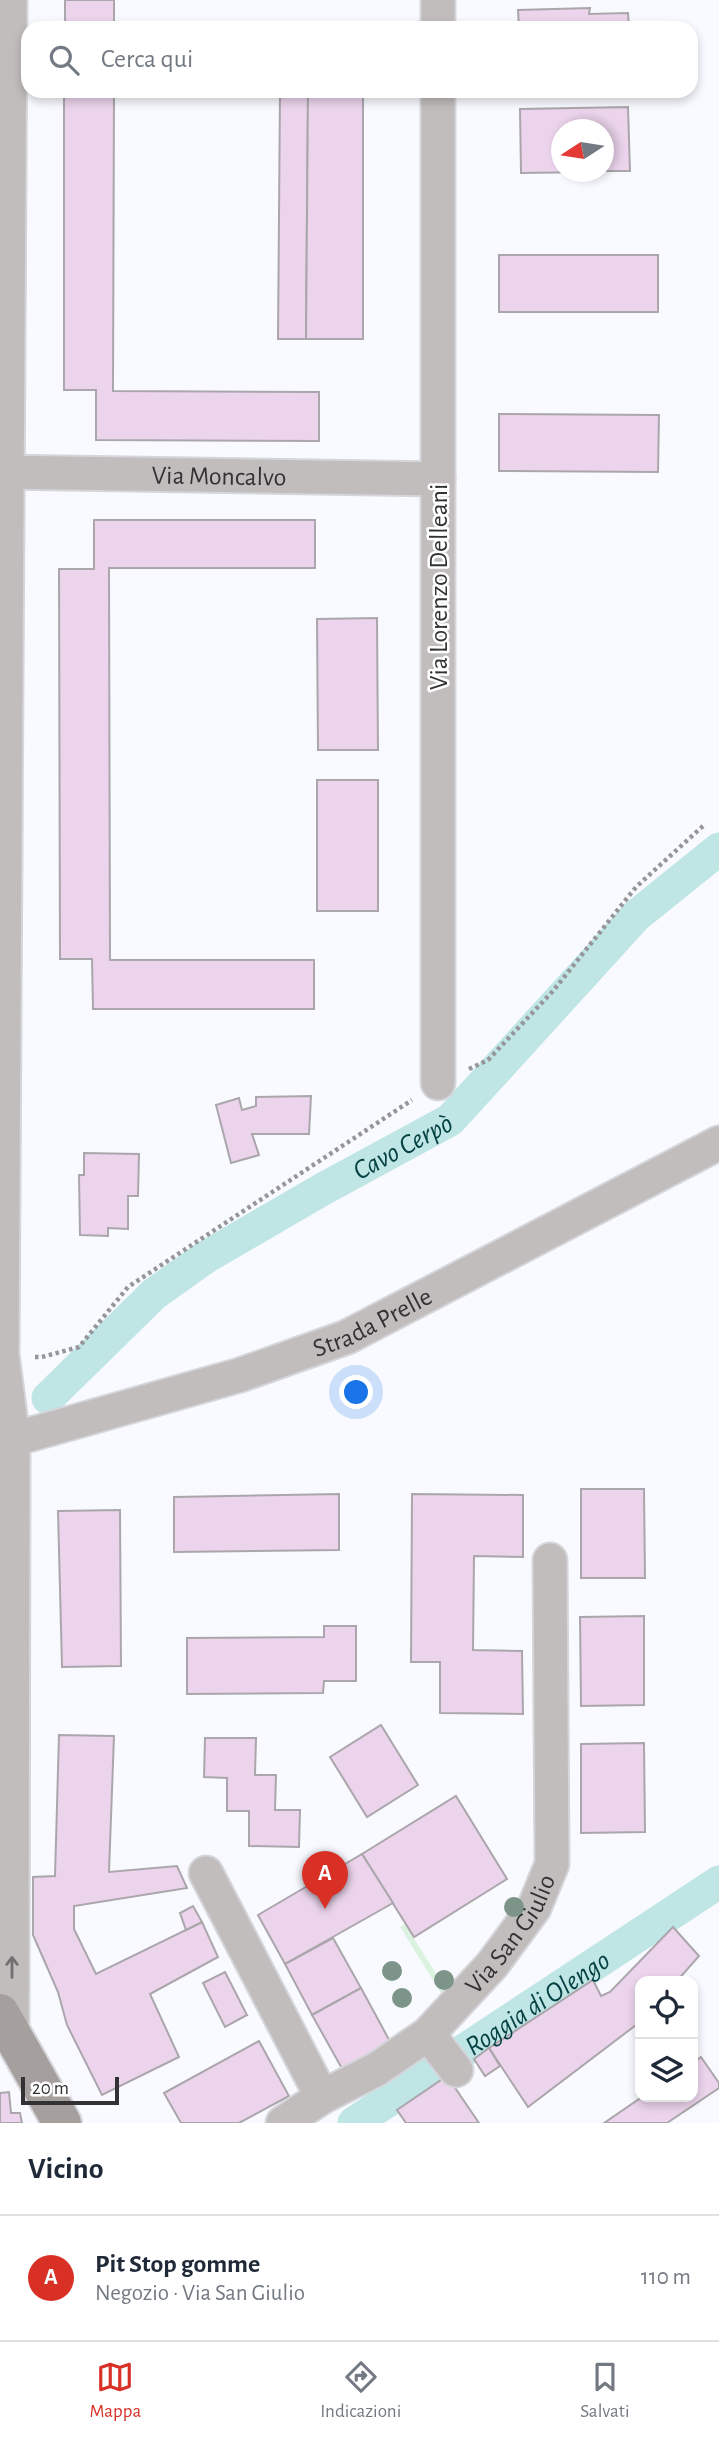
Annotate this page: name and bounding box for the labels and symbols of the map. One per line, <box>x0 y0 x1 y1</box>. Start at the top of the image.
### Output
north arrow <box>551 119 614 182</box>
street label: Via Moncalvo <box>151 462 287 491</box>
street label: Via Lorenzo Delleani <box>426 484 452 690</box>
water label: Cavo Cerpò <box>349 1109 458 1186</box>
street label: Strada Prelle <box>310 1283 436 1362</box>
your location <box>339 1375 373 1409</box>
pin: A <box>302 1851 348 1909</box>
street label: Via San Giulio <box>461 1871 560 1999</box>
water label: Roggia di Olengo <box>461 1946 615 2062</box>
one-way arrow <box>5 1955 19 1978</box>
scale bar <box>21 2074 119 2106</box>

